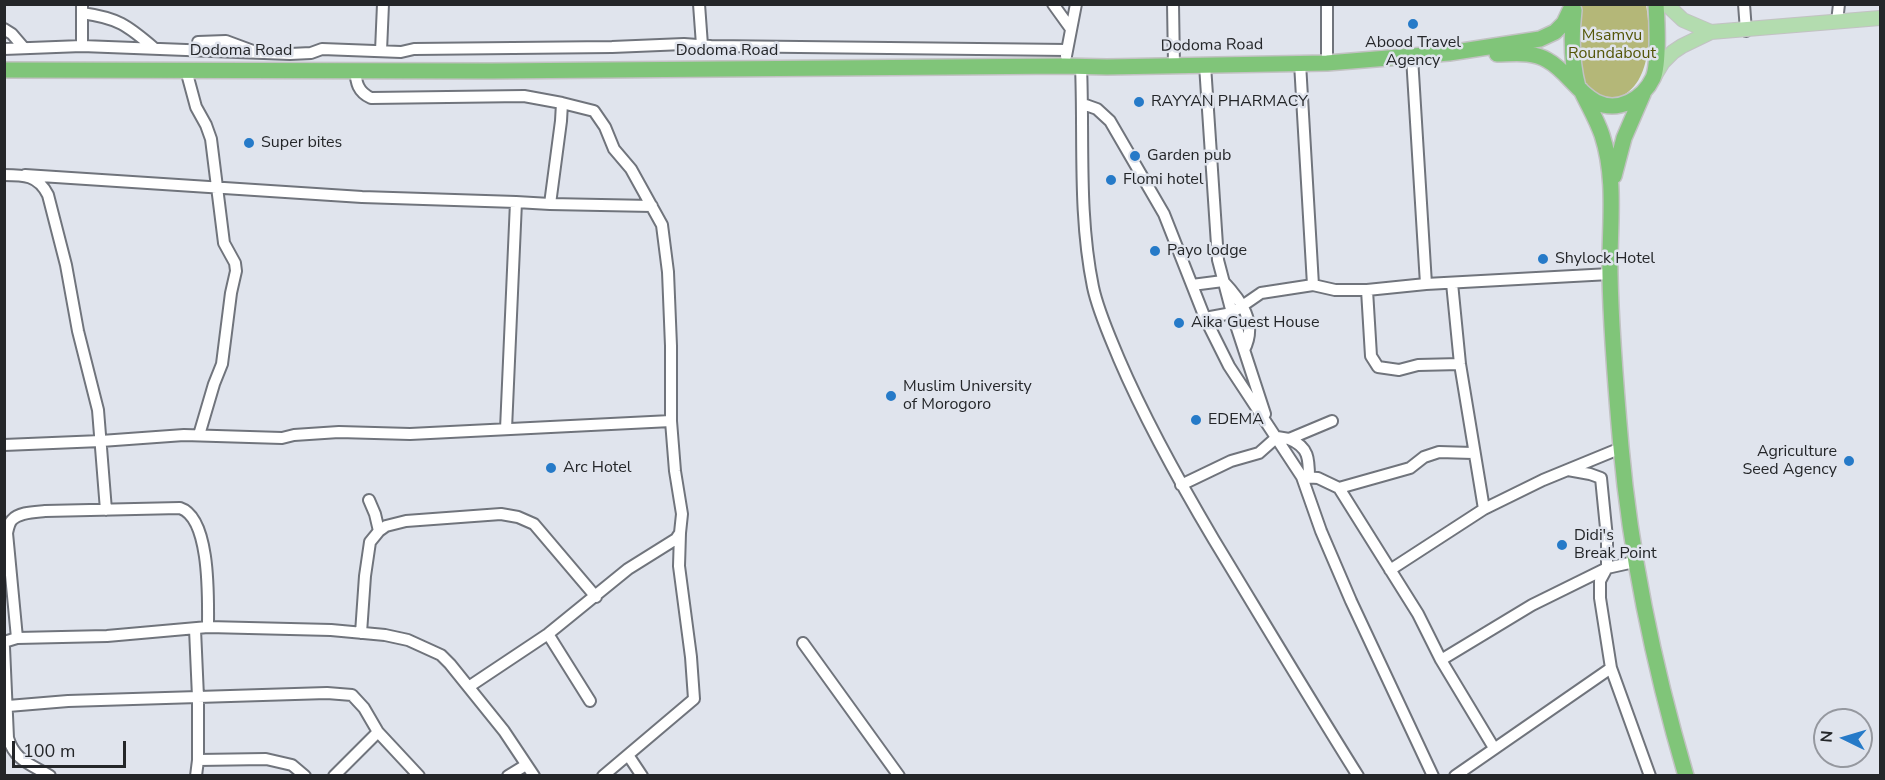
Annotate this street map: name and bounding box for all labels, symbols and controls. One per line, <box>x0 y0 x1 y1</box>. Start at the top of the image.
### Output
marker: Abood Travel Agency <box>1406 17 1420 31</box>
park label: Msamvu Roundabout <box>1568 26 1656 64</box>
place label: Abood Travel Agency <box>1365 33 1461 71</box>
street label: Dodoma Road <box>1161 36 1263 56</box>
street label: Dodoma Road <box>190 41 292 61</box>
street label: Dodoma Road <box>676 41 778 61</box>
place label: RAYYAN PHARMACY <box>1151 92 1308 112</box>
marker: RAYYAN PHARMACY <box>1132 95 1146 109</box>
place label: Super bites <box>261 133 342 153</box>
marker: Super bites <box>242 136 256 150</box>
place label: Garden pub <box>1147 146 1231 166</box>
marker: Garden pub <box>1128 149 1142 163</box>
place label: Flomi hotel <box>1123 170 1204 190</box>
marker: Flomi hotel <box>1104 173 1118 187</box>
place label: Payo lodge <box>1167 241 1247 261</box>
marker: Payo lodge <box>1148 244 1162 258</box>
place label: Shylock Hotel <box>1555 249 1655 269</box>
marker: Shylock Hotel <box>1536 252 1550 266</box>
place label: Aika Guest House <box>1191 313 1320 333</box>
marker: Aika Guest House <box>1172 316 1186 330</box>
place label: Muslim University of Morogoro <box>903 377 1032 415</box>
marker: Muslim University of Morogoro <box>884 389 898 403</box>
place label: EDEMA <box>1208 410 1264 430</box>
marker: EDEMA <box>1189 413 1203 427</box>
place label: Agriculture Seed Agency <box>1742 442 1837 480</box>
marker: Agriculture Seed Agency <box>1842 454 1856 468</box>
place label: Arc Hotel <box>563 458 632 478</box>
marker: Arc Hotel <box>544 461 558 475</box>
place label: Didi's Break Point <box>1574 526 1657 564</box>
marker: Didi's Break Point <box>1555 538 1569 552</box>
north arrow <box>1813 708 1873 768</box>
scale bar <box>15 729 129 767</box>
text: N <box>1816 730 1839 744</box>
text: 100 m <box>23 739 75 763</box>

